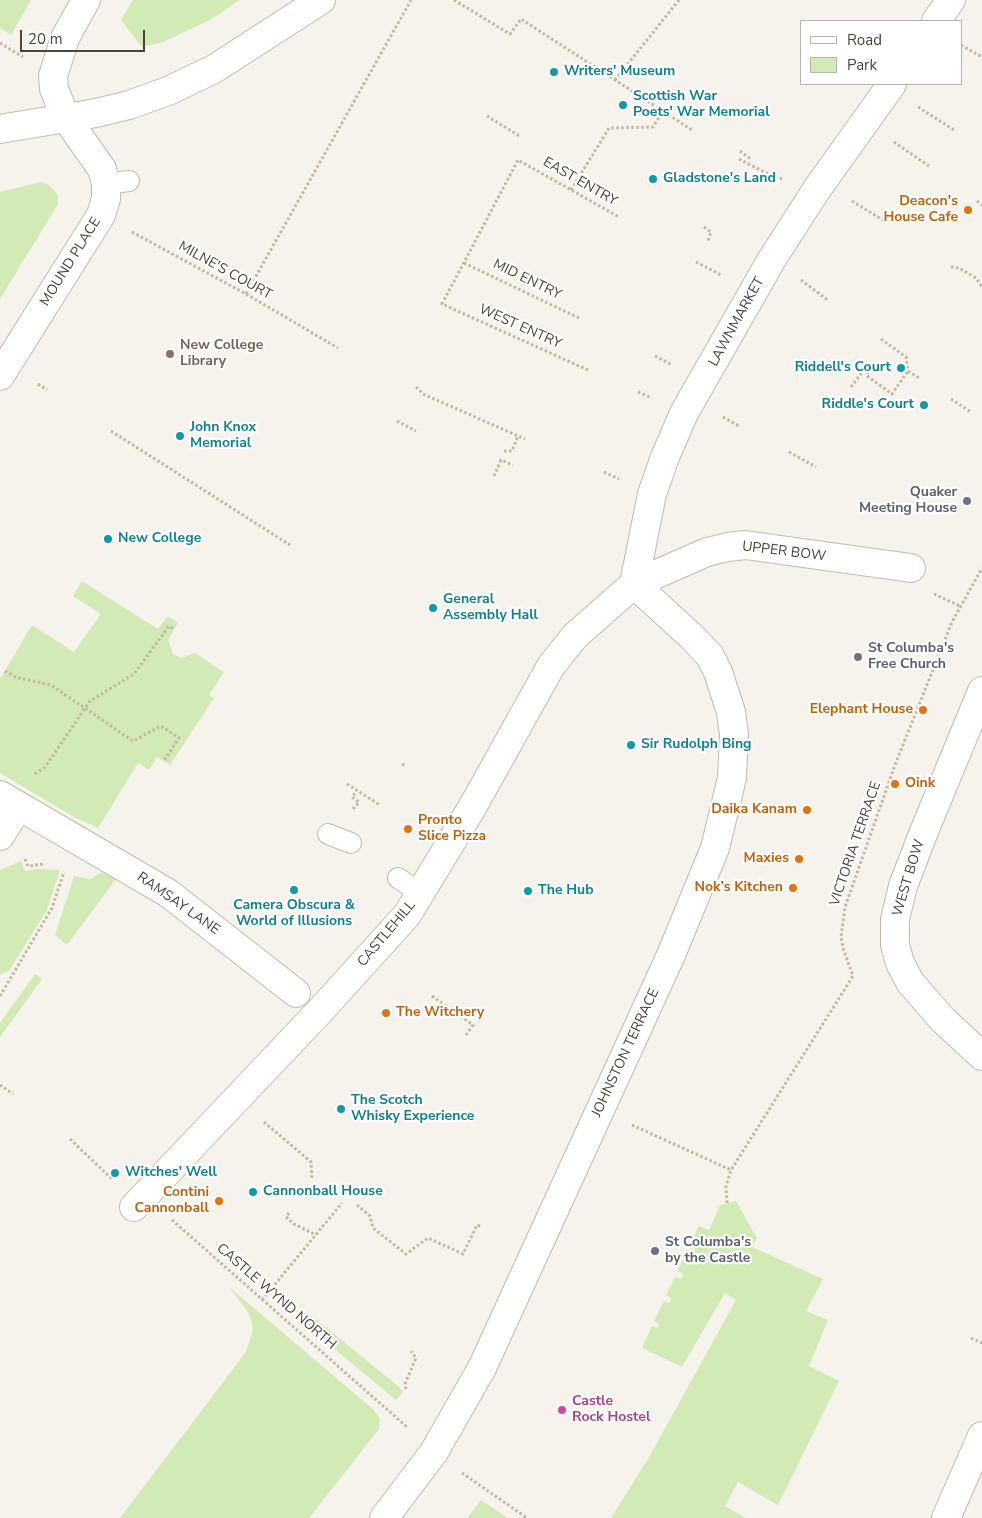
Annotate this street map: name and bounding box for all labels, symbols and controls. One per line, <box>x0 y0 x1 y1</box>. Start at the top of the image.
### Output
scale bar <box>22 20 148 52</box>
legend <box>800 20 962 85</box>
text: 20 m <box>28 29 63 49</box>
text: Road <box>847 30 882 50</box>
text: Park <box>847 55 877 75</box>
place label: Writers' Museum <box>564 64 675 80</box>
marker: Writers' Museum <box>548 66 560 78</box>
place label: Scottish War Poets' War Memorial <box>633 89 770 121</box>
marker: Scottish War Poets' War Memorial <box>617 99 629 111</box>
street label: EAST ENTRY <box>540 154 620 210</box>
place label: Gladstone's Land <box>663 171 776 187</box>
marker: Gladstone's Land <box>647 173 659 185</box>
place label: Deacon's House Cafe <box>883 194 958 226</box>
marker: Deacon's House Cafe <box>962 204 974 216</box>
street label: MOUND PLACE <box>37 215 105 309</box>
street label: MILNE'S COURT <box>175 238 275 304</box>
street label: MID ENTRY <box>490 256 564 304</box>
street label: LAWNMARKET <box>706 275 768 369</box>
street label: WEST ENTRY <box>476 301 564 353</box>
place label: New College Library <box>180 338 263 371</box>
marker: New College Library <box>164 348 176 360</box>
place label: Riddell's Court <box>795 360 891 376</box>
marker: Riddell's Court <box>895 362 907 374</box>
place label: Riddle's Court <box>822 397 914 413</box>
marker: Riddle's Court <box>918 399 930 411</box>
place label: John Knox Memorial <box>190 420 256 452</box>
marker: John Knox Memorial <box>174 430 186 442</box>
place label: Quaker Meeting House <box>859 485 957 518</box>
marker: Quaker Meeting House <box>961 495 973 507</box>
place label: New College <box>118 531 201 547</box>
marker: New College <box>102 533 114 545</box>
street label: UPPER BOW <box>741 539 827 565</box>
place label: General Assembly Hall <box>443 592 538 624</box>
marker: General Assembly Hall <box>427 602 439 614</box>
place label: St Columba's Free Church <box>868 641 954 674</box>
marker: St Columba's Free Church <box>852 651 864 663</box>
place label: Elephant House <box>810 702 913 718</box>
marker: Elephant House <box>917 704 929 716</box>
place label: Sir Rudolph Bing <box>641 737 752 753</box>
marker: Sir Rudolph Bing <box>625 739 637 751</box>
place label: Oink <box>905 776 935 792</box>
marker: Oink <box>889 778 901 790</box>
street label: VICTORIA TERRACE <box>827 780 885 908</box>
place label: Daika Kanam <box>711 802 797 818</box>
marker: Daika Kanam <box>801 804 813 816</box>
place label: Pronto Slice Pizza <box>418 813 486 846</box>
marker: Pronto Slice Pizza <box>402 823 414 835</box>
street label: WEST BOW <box>889 838 929 918</box>
place label: Maxies <box>744 851 789 867</box>
marker: Maxies <box>793 853 805 865</box>
street label: RAMSAY LANE <box>133 869 223 939</box>
place label: Nok’s Kitchen <box>694 880 783 896</box>
marker: Nok’s Kitchen <box>787 882 799 894</box>
place label: The Hub <box>538 883 594 899</box>
marker: Camera Obscura & World of Illusions <box>288 884 300 896</box>
marker: The Hub <box>522 885 534 897</box>
street label: CASTLEHILL <box>354 897 420 971</box>
place label: Camera Obscura & World of Illusions <box>233 898 355 930</box>
street label: JOHNSTON TERRACE <box>589 986 663 1120</box>
place label: The Witchery <box>396 1005 484 1021</box>
marker: The Witchery <box>380 1007 392 1019</box>
place label: The Scotch Whisky Experience <box>351 1093 474 1126</box>
marker: The Scotch Whisky Experience <box>335 1103 347 1115</box>
place label: Witches' Well <box>125 1165 217 1181</box>
marker: Witches' Well <box>109 1167 121 1179</box>
place label: Cannonball House <box>263 1184 383 1200</box>
place label: Contini Cannonball <box>134 1185 209 1218</box>
marker: Cannonball House <box>247 1186 259 1198</box>
marker: Contini Cannonball <box>213 1195 225 1207</box>
place label: St Columba's by the Castle <box>665 1235 751 1268</box>
street label: CASTLE WYND NORTH <box>213 1240 339 1354</box>
marker: St Columba's by the Castle <box>649 1245 661 1257</box>
place label: Castle Rock Hostel <box>572 1394 650 1426</box>
marker: Castle Rock Hostel <box>556 1404 568 1416</box>

